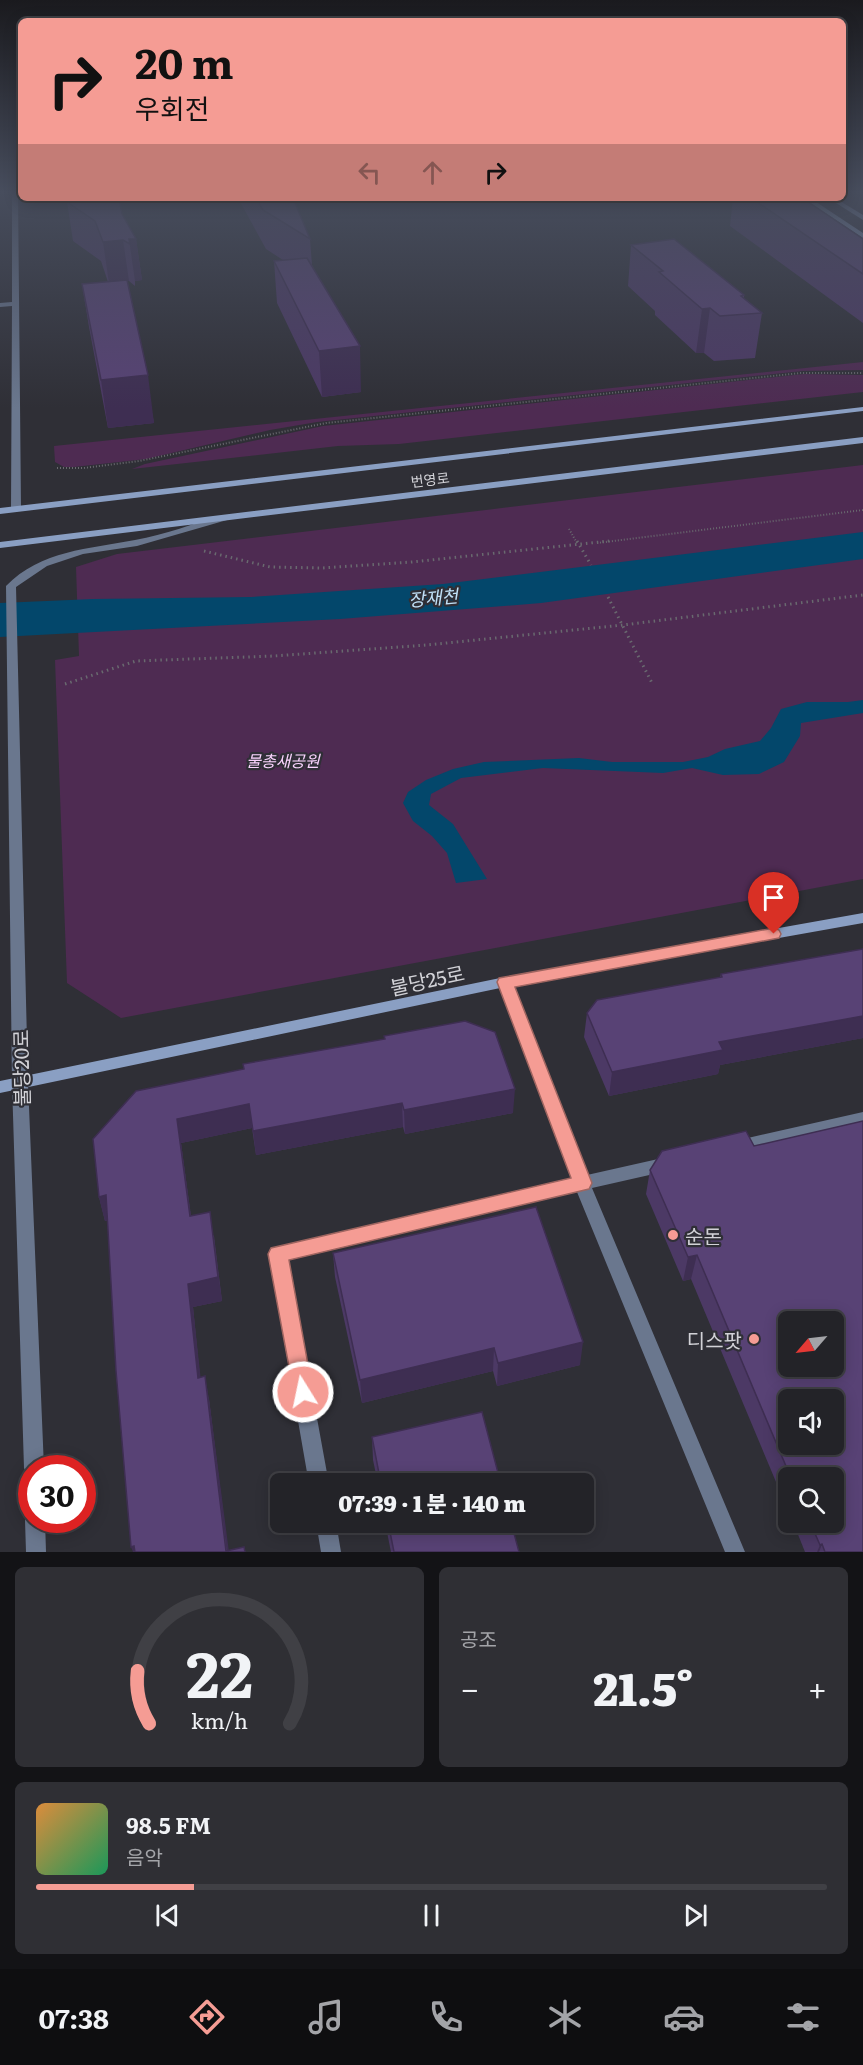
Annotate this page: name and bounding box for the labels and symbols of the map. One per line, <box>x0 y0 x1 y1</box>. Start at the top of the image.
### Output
street label: 번영로 <box>410 467 451 491</box>
water label: 장재천 <box>407 581 461 613</box>
park label: 물총새공원 <box>246 748 321 772</box>
pin <box>748 872 799 934</box>
street label: 불당25로 <box>387 956 467 1002</box>
street label: 불당20로 <box>4 1029 36 1107</box>
place label: 순돈 <box>685 1220 722 1250</box>
marker: 순돈 <box>666 1228 680 1242</box>
north arrow <box>778 1311 844 1377</box>
place label: 디스팟 <box>687 1324 742 1354</box>
marker: 디스팟 <box>747 1332 761 1346</box>
position arrow <box>271 1360 335 1424</box>
speed limit sign: 30 <box>18 1455 96 1533</box>

